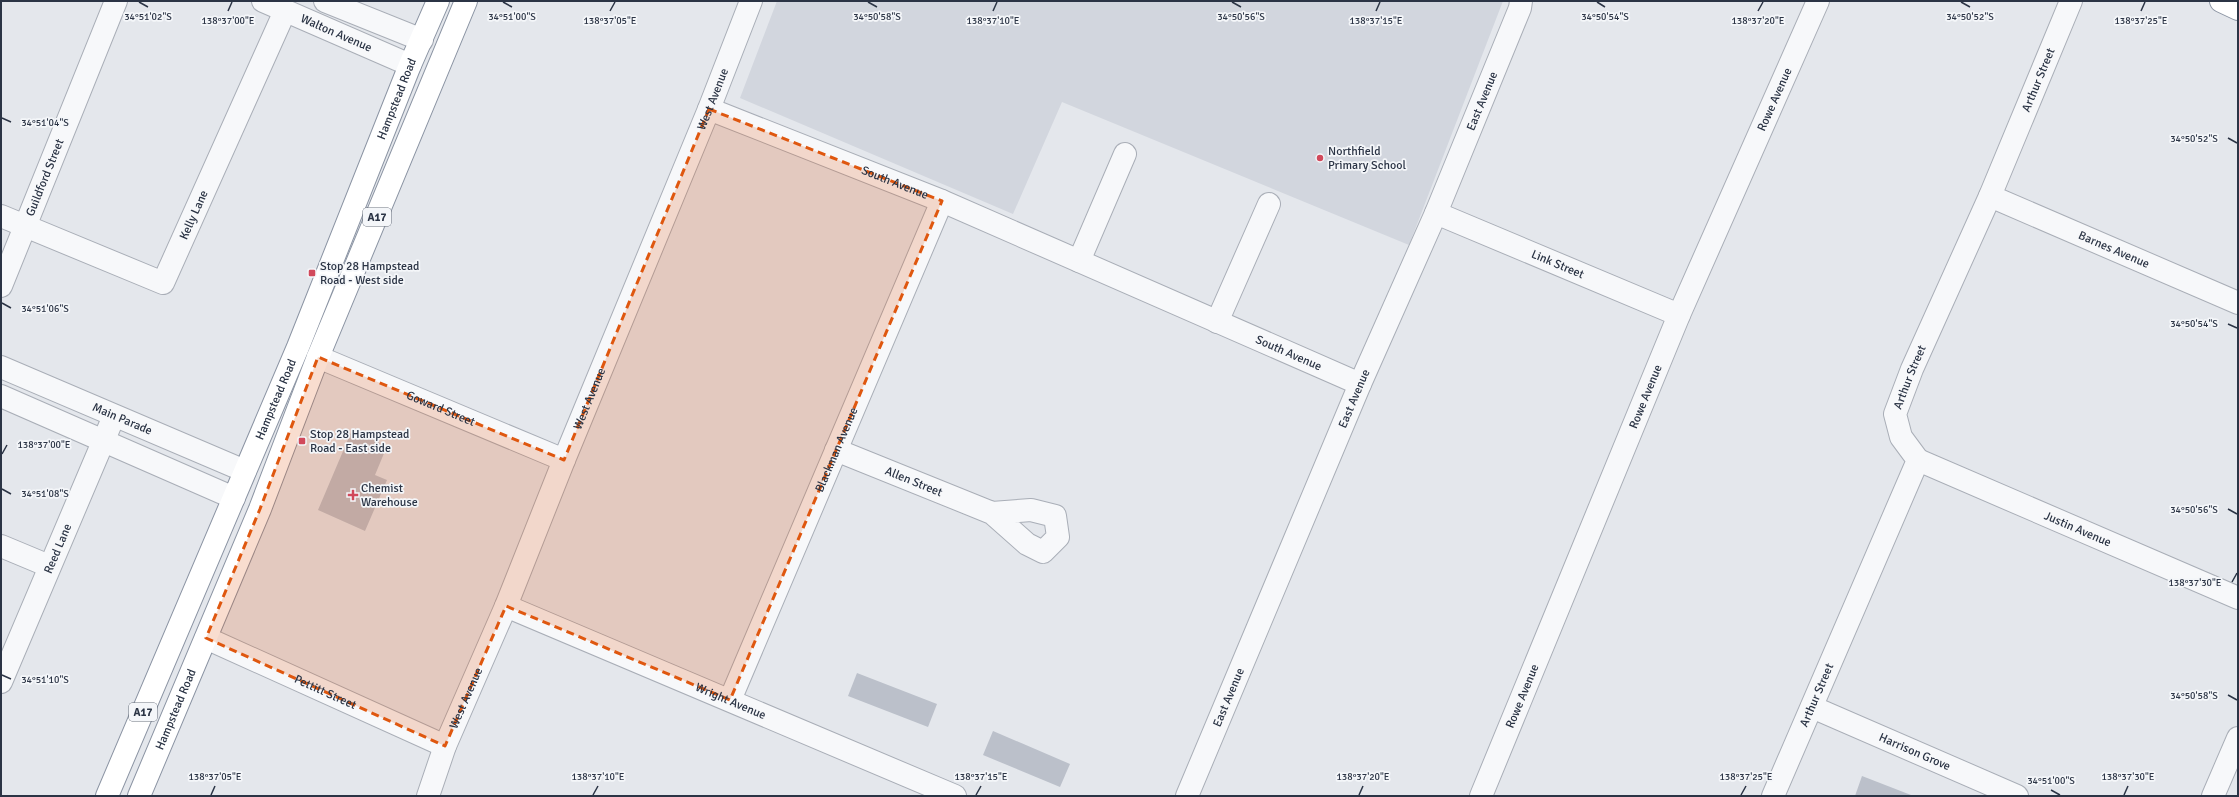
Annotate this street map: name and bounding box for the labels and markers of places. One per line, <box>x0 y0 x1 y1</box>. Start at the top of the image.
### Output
place label: Northfield Primary School <box>1328 144 1406 173</box>
marker: Northfield Primary School <box>1315 153 1325 163</box>
place label: Stop 28 Hampstead Road - West side <box>320 259 419 288</box>
marker: Stop 28 Hampstead Road - West side <box>307 268 317 278</box>
place label: Stop 28 Hampstead Road - East side <box>310 427 409 456</box>
marker: Stop 28 Hampstead Road - East side <box>297 436 307 446</box>
place label: Chemist Warehouse <box>361 481 418 510</box>
marker: Chemist Warehouse <box>348 490 358 500</box>

